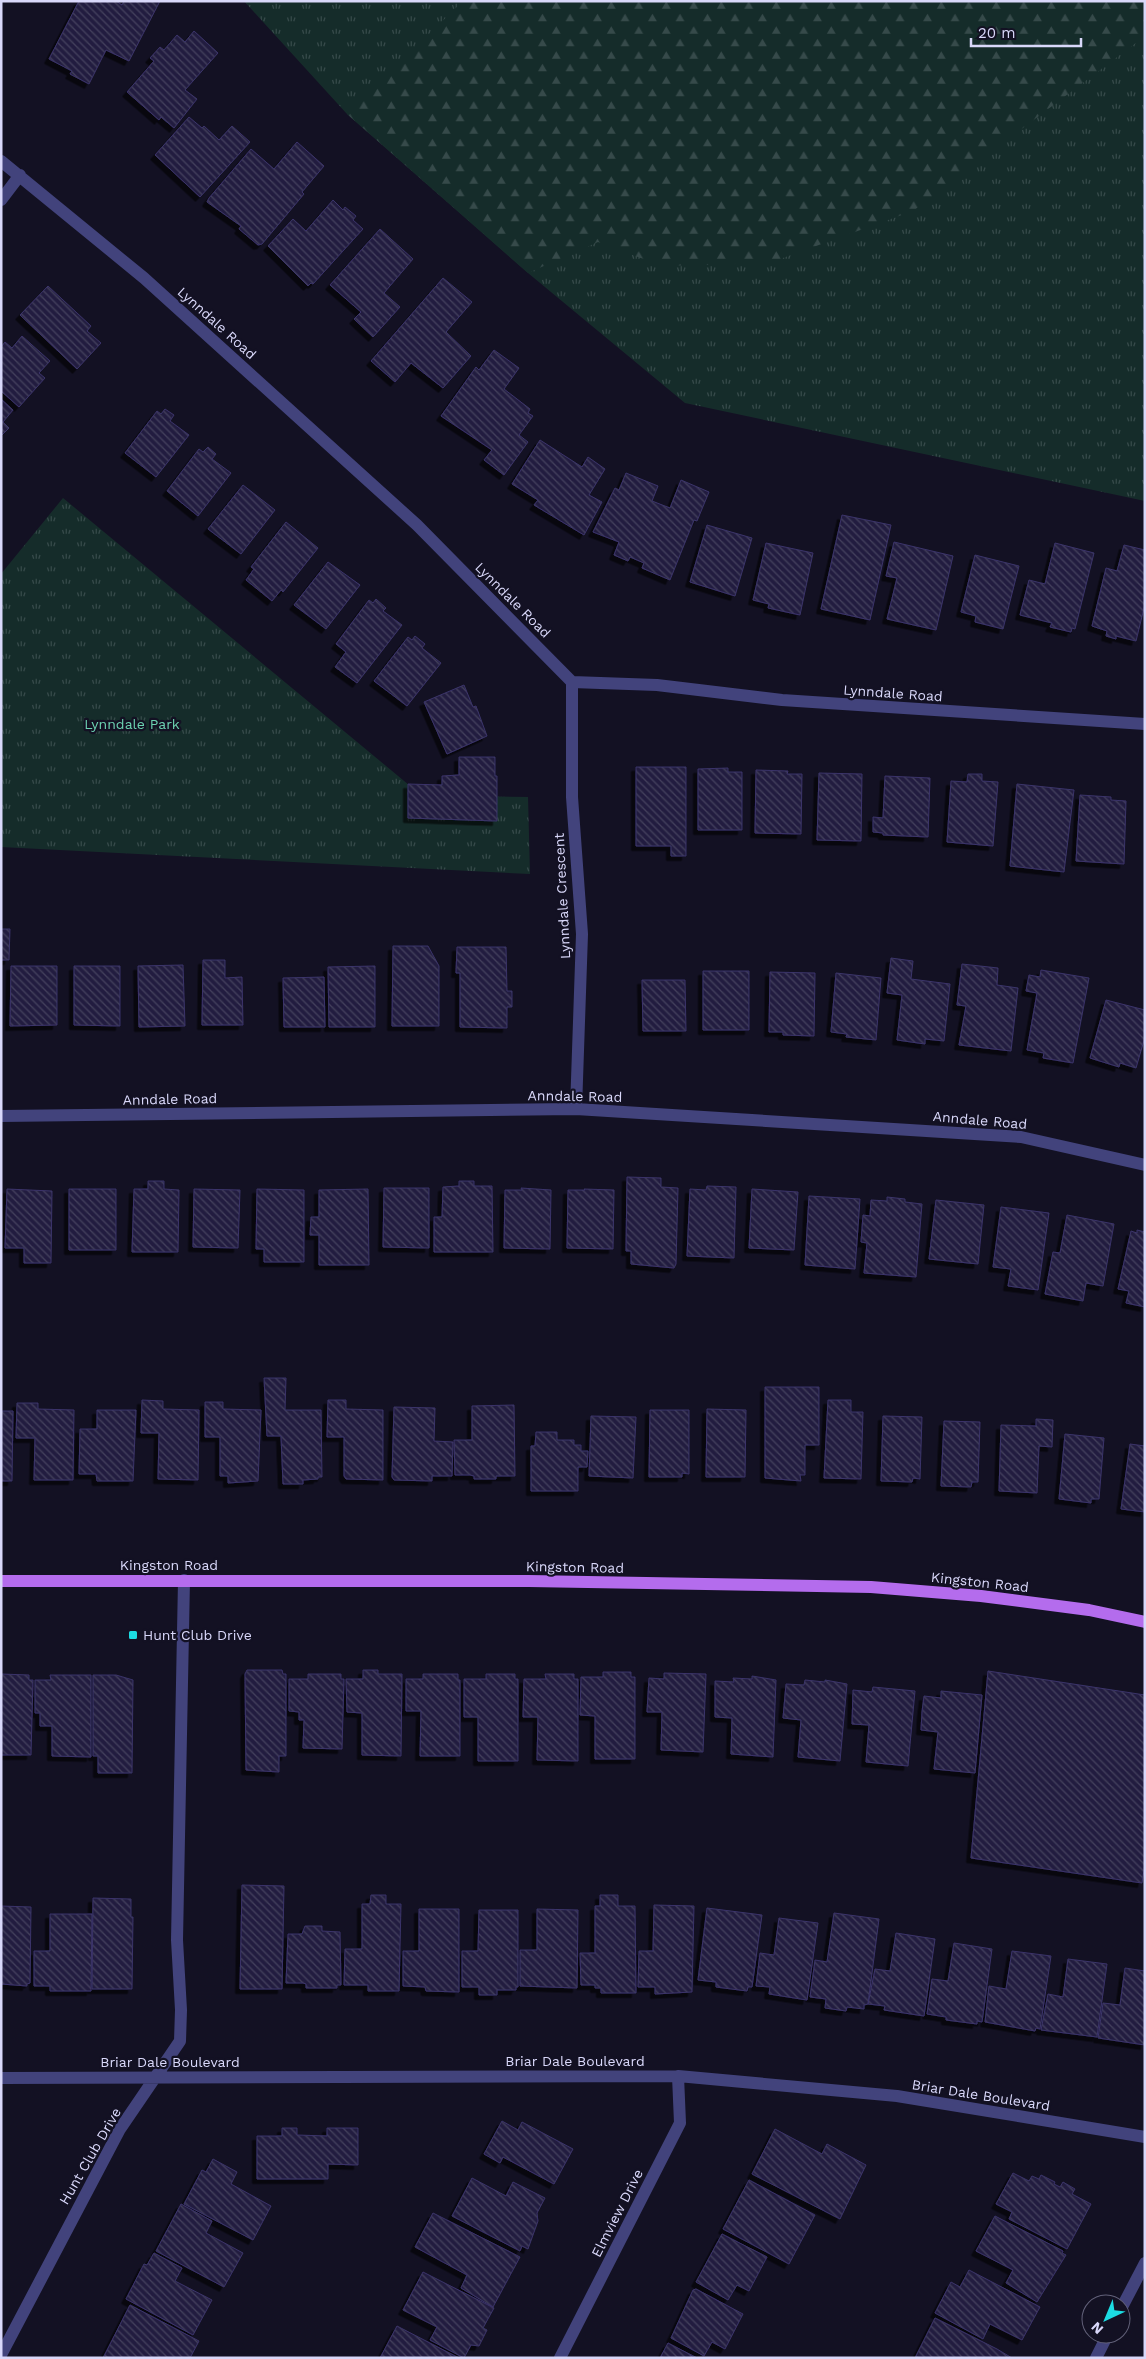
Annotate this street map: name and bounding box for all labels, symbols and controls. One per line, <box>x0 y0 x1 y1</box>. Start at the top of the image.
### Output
scale bar <box>971 15 1081 47</box>
text: 20 m <box>978 24 1016 42</box>
street label: Lynndale Road <box>175 284 259 362</box>
street label: Lynndale Road <box>472 559 554 641</box>
street label: Lynndale Road <box>843 682 943 704</box>
park label: Lynndale Park <box>84 716 180 732</box>
street label: Lynndale Crescent <box>551 832 573 960</box>
street label: Anndale Road <box>528 1087 622 1105</box>
street label: Anndale Road <box>123 1090 217 1108</box>
street label: Anndale Road <box>932 1108 1028 1132</box>
street label: Kingston Road <box>120 1557 218 1573</box>
street label: Kingston Road <box>526 1558 624 1576</box>
street label: Kingston Road <box>930 1569 1030 1595</box>
place label: Hunt Club Drive <box>143 1627 252 1643</box>
marker: Hunt Club Drive <box>127 1629 139 1641</box>
street label: Briar Dale Boulevard <box>505 2053 645 2069</box>
street label: Briar Dale Boulevard <box>100 2054 240 2070</box>
street label: Briar Dale Boulevard <box>911 2076 1051 2114</box>
street label: Hunt Club Drive <box>56 2105 124 2207</box>
street label: Elmview Drive <box>588 2166 646 2260</box>
north arrow <box>1081 2294 1131 2344</box>
text: N <box>1088 2319 1106 2338</box>

